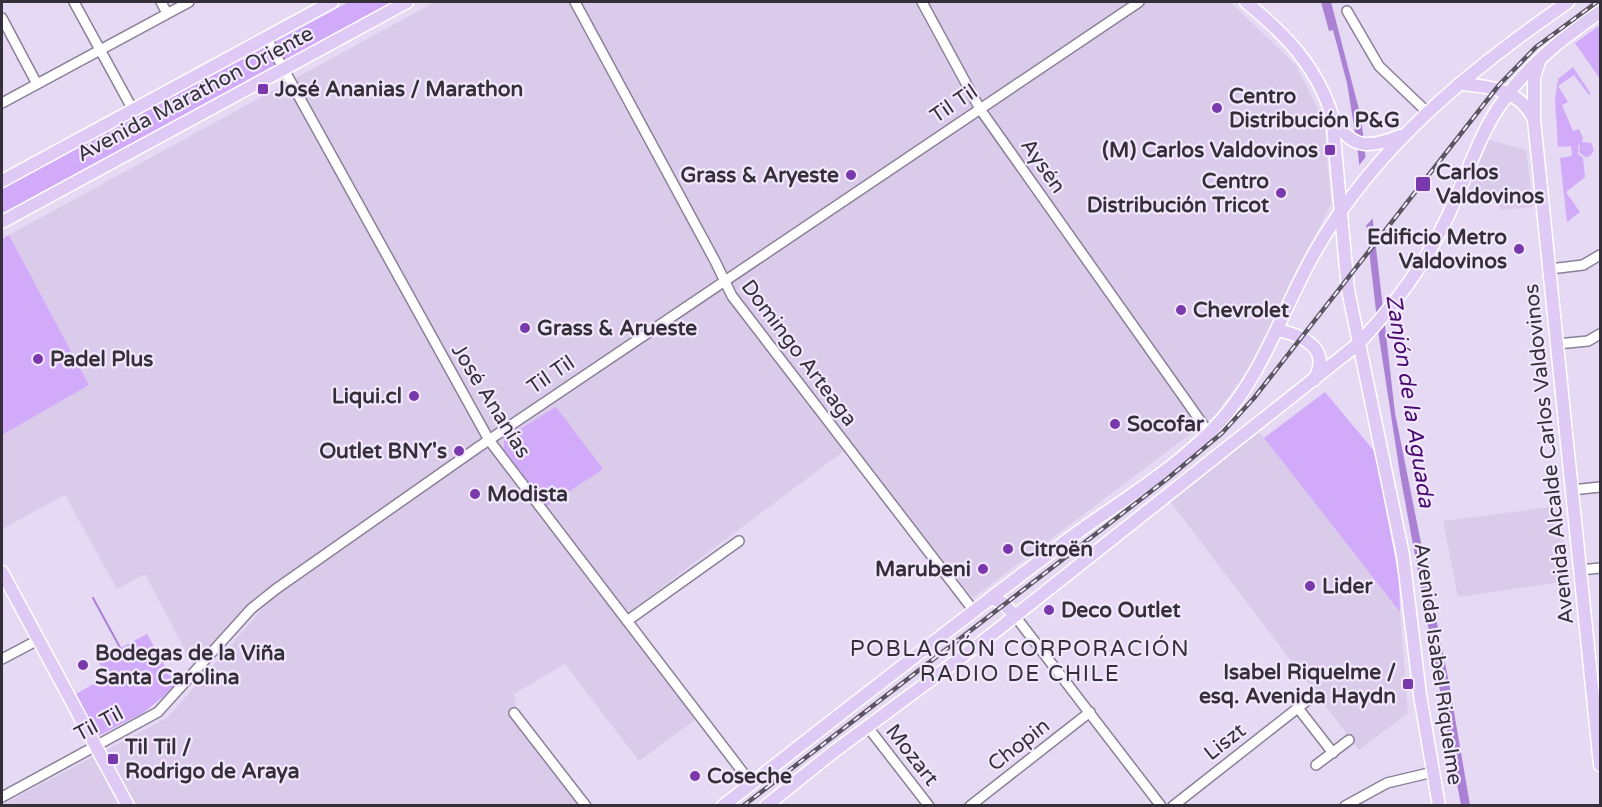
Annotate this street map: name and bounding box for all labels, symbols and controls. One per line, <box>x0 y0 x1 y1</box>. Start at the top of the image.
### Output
street label: Avenida Marathon Oriente <box>73 21 318 167</box>
place label: José Ananias / Marathon <box>274 77 523 102</box>
street label: Til Til <box>926 79 982 129</box>
marker: José Ananias / Marathon <box>256 82 270 96</box>
place label: Centro Distribución P&G <box>1229 84 1400 133</box>
marker: Centro Distribución P&G <box>1210 101 1224 115</box>
street label: Aysén <box>1015 134 1071 198</box>
place label: (M) Carlos Valdovinos <box>1102 138 1318 163</box>
marker: (M) Carlos Valdovinos <box>1323 143 1337 157</box>
place label: Carlos Valdovinos <box>1436 160 1544 209</box>
place label: Grass & Aryeste <box>680 163 839 188</box>
marker: Grass & Aryeste <box>844 168 858 182</box>
place label: Centro Distribución Tricot <box>1087 169 1269 218</box>
marker: Carlos Valdovinos <box>1414 175 1432 193</box>
marker: Centro Distribución Tricot <box>1274 186 1288 200</box>
place label: Edificio Metro Valdovinos <box>1367 225 1507 274</box>
marker: Edificio Metro Valdovinos <box>1512 242 1526 256</box>
street label: Domingo Arteaga <box>736 275 862 431</box>
street label: Avenida Alcalde Carlos Valdovinos <box>1519 283 1579 625</box>
water label: Zanjón de la Aguada <box>1380 293 1440 510</box>
place label: Chevrolet <box>1193 298 1289 323</box>
marker: Chevrolet <box>1174 303 1188 317</box>
place label: Grass & Arueste <box>537 316 697 341</box>
marker: Grass & Arueste <box>518 321 532 335</box>
street label: José Ananías <box>446 339 536 463</box>
place label: Padel Plus <box>50 347 153 372</box>
street label: Til Til <box>523 350 579 400</box>
marker: Padel Plus <box>31 352 45 366</box>
place label: Liqui.cl <box>332 384 402 409</box>
marker: Liqui.cl <box>407 389 421 403</box>
place label: Socofar <box>1127 412 1205 437</box>
marker: Socofar <box>1108 417 1122 431</box>
place label: Outlet BNY's <box>319 439 447 464</box>
marker: Outlet BNY's <box>452 444 466 458</box>
place label: Modista <box>487 482 568 507</box>
marker: Modista <box>468 487 482 501</box>
place label: Citroën <box>1020 537 1093 562</box>
street label: Avenida Isabel Riquelme <box>1409 541 1467 787</box>
marker: Citroën <box>1001 542 1015 556</box>
place label: Marubeni <box>875 557 971 582</box>
marker: Marubeni <box>976 562 990 576</box>
place label: Lider <box>1322 574 1373 599</box>
marker: Lider <box>1303 579 1317 593</box>
place label: Deco Outlet <box>1061 598 1180 623</box>
marker: Deco Outlet <box>1042 603 1056 617</box>
district label: POBLACIÓN CORPORACIÓN RADIO DE CHILE <box>850 635 1190 687</box>
place label: Bodegas de la Viña Santa Carolina <box>95 641 285 690</box>
marker: Bodegas de la Viña Santa Carolina <box>76 658 90 672</box>
place label: Isabel Riquelme / esq. Avenida Haydn <box>1199 660 1396 709</box>
marker: Isabel Riquelme / esq. Avenida Haydn <box>1401 677 1415 691</box>
street label: Til Til <box>70 701 128 747</box>
street label: Chopin <box>983 713 1055 777</box>
street label: Liszt <box>1199 718 1251 766</box>
street label: Mozart <box>880 719 944 791</box>
place label: Til Til / Rodrigo de Araya <box>124 735 299 784</box>
marker: Til Til / Rodrigo de Araya <box>106 752 120 766</box>
place label: Coseche <box>707 764 792 789</box>
marker: Coseche <box>688 769 702 783</box>

